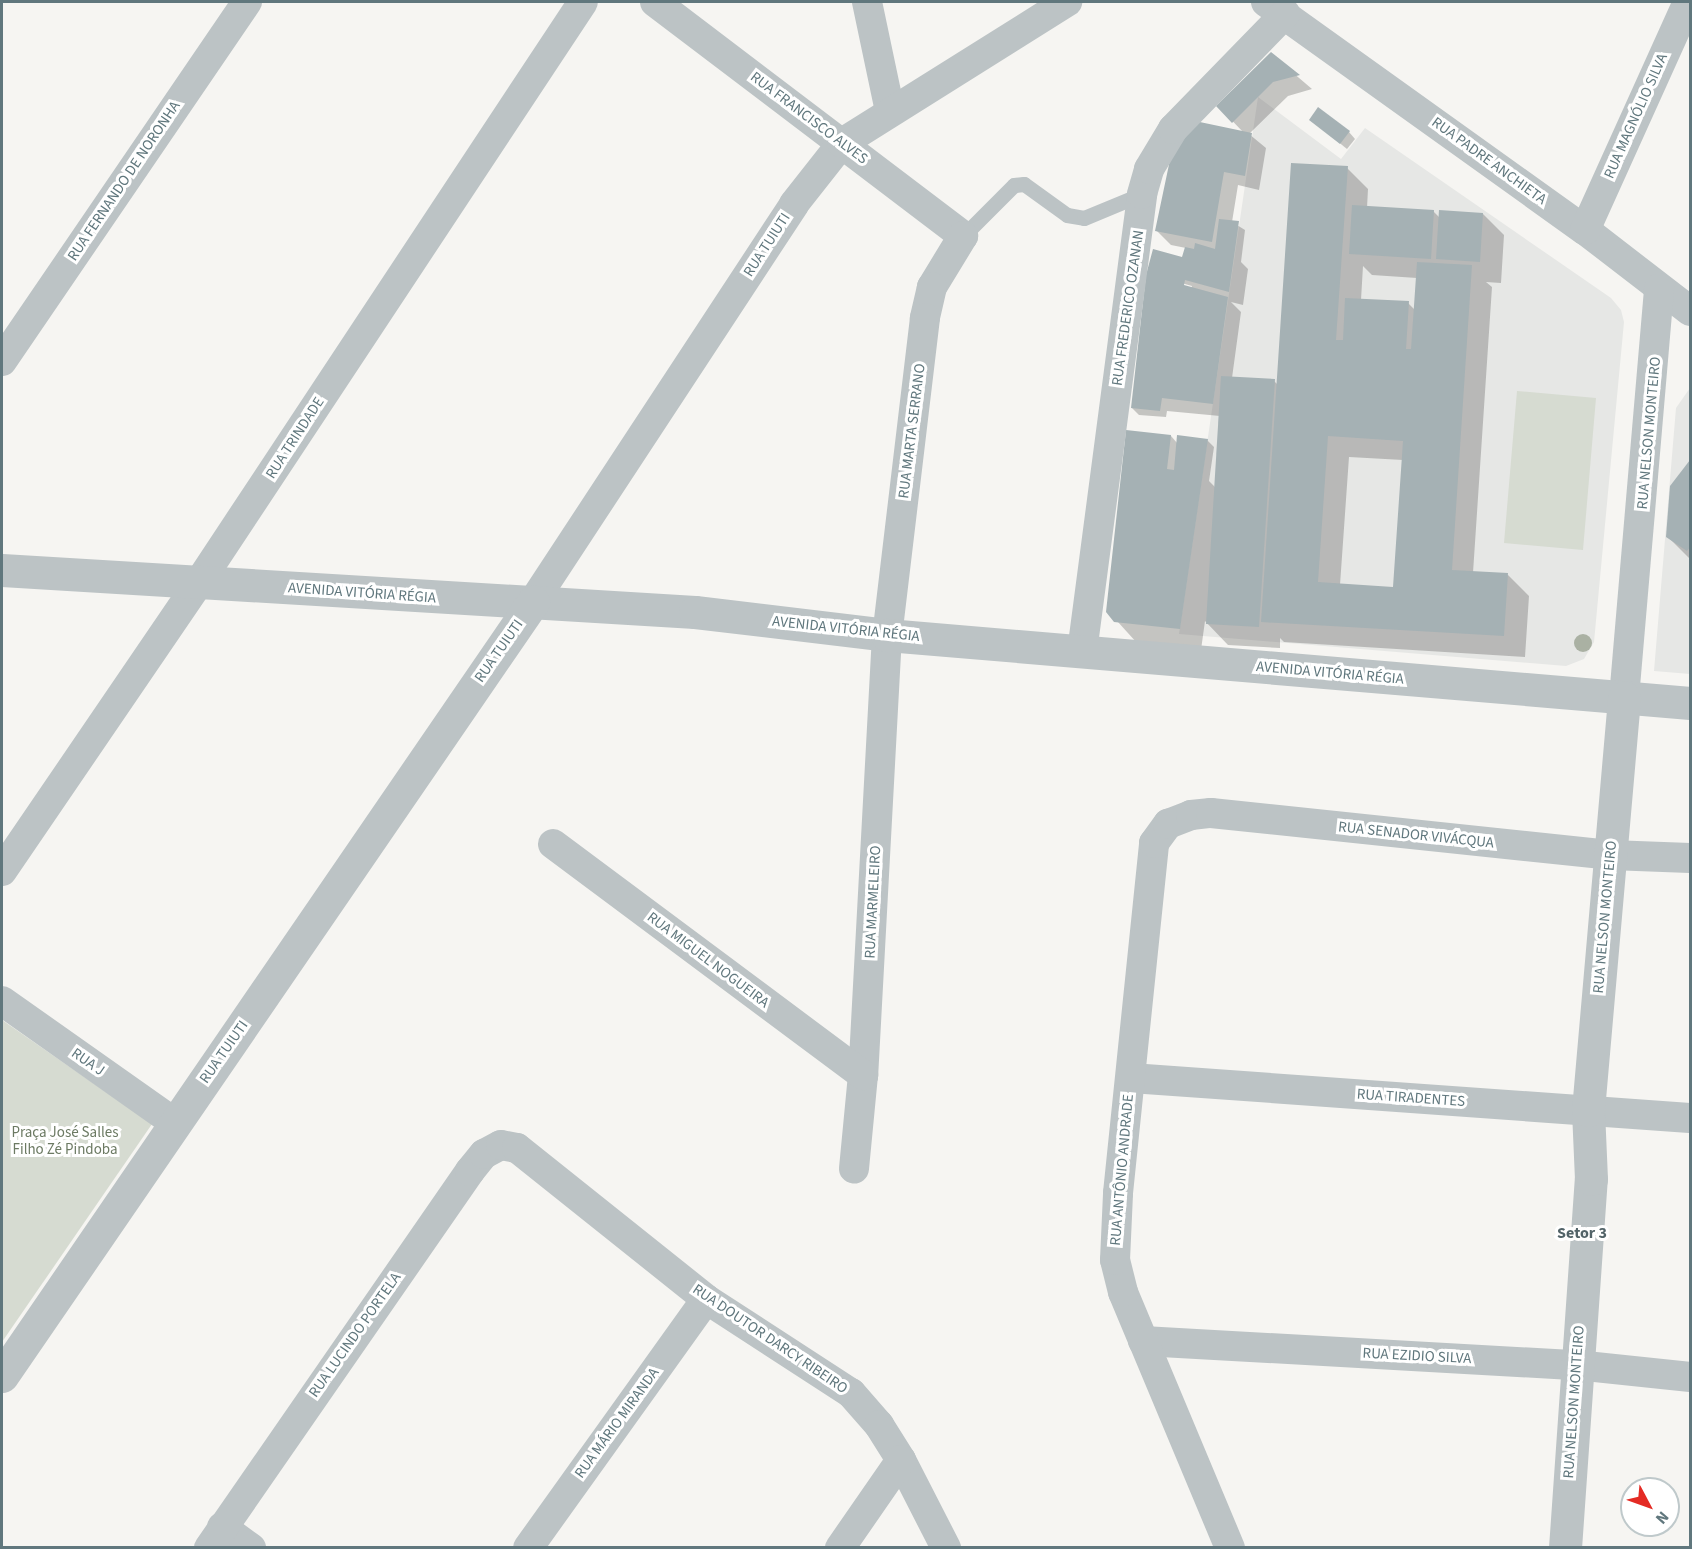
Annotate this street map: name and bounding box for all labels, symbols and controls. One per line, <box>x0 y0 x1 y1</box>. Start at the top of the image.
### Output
street label: RUA MAGNÓLIO SILVA <box>1600 51 1672 181</box>
street label: RUA FRANCISCO ALVES <box>747 68 871 168</box>
street label: RUA FERNANDO DE NORONHA <box>64 98 184 264</box>
street label: RUA PADRE ANCHIETA <box>1428 113 1550 209</box>
street label: RUA TUIUTI <box>740 210 794 280</box>
street label: RUA FREDERICO OZANAN <box>1108 229 1148 387</box>
street label: RUA NELSON MONTEIRO <box>1633 356 1665 510</box>
street label: RUA MARTA SERRANO <box>895 363 929 499</box>
street label: RUA TRINDADE <box>262 394 328 482</box>
street label: AVENIDA VITÓRIA RÉGIA <box>287 579 437 607</box>
street label: AVENIDA VITÓRIA RÉGIA <box>771 612 921 646</box>
street label: RUA TUIUTI <box>471 616 527 686</box>
street label: AVENIDA VITÓRIA RÉGIA <box>1255 658 1405 688</box>
street label: RUA SENADOR VIVÁCQUA <box>1337 818 1495 852</box>
street label: RUA NELSON MONTEIRO <box>1589 840 1621 994</box>
street label: RUA MARMELEIRO <box>861 845 885 959</box>
street label: RUA MIGUEL NOGUEIRA <box>643 908 773 1012</box>
street label: RUA TUIUTI <box>196 1017 252 1087</box>
street label: RUA J <box>68 1044 108 1080</box>
street label: RUA TIRADENTES <box>1356 1085 1466 1111</box>
street label: RUA ANTÔNIO ANDRADE <box>1106 1093 1138 1247</box>
park label: Praça José Salles Filho Zé Pindoba <box>11 1123 119 1158</box>
district label: Setor 3 <box>1557 1223 1607 1243</box>
street label: RUA LUCINDO PORTELA <box>305 1269 405 1401</box>
street label: RUA DOUTOR DARCY RIBEIRO <box>689 1280 851 1398</box>
street label: RUA NELSON MONTEIRO <box>1560 1325 1588 1479</box>
street label: RUA EZIDIO SILVA <box>1362 1344 1472 1368</box>
street label: RUA MÁRIO MIRANDA <box>571 1364 663 1482</box>
north arrow <box>1620 1477 1680 1537</box>
text: N <box>1650 1506 1674 1529</box>

